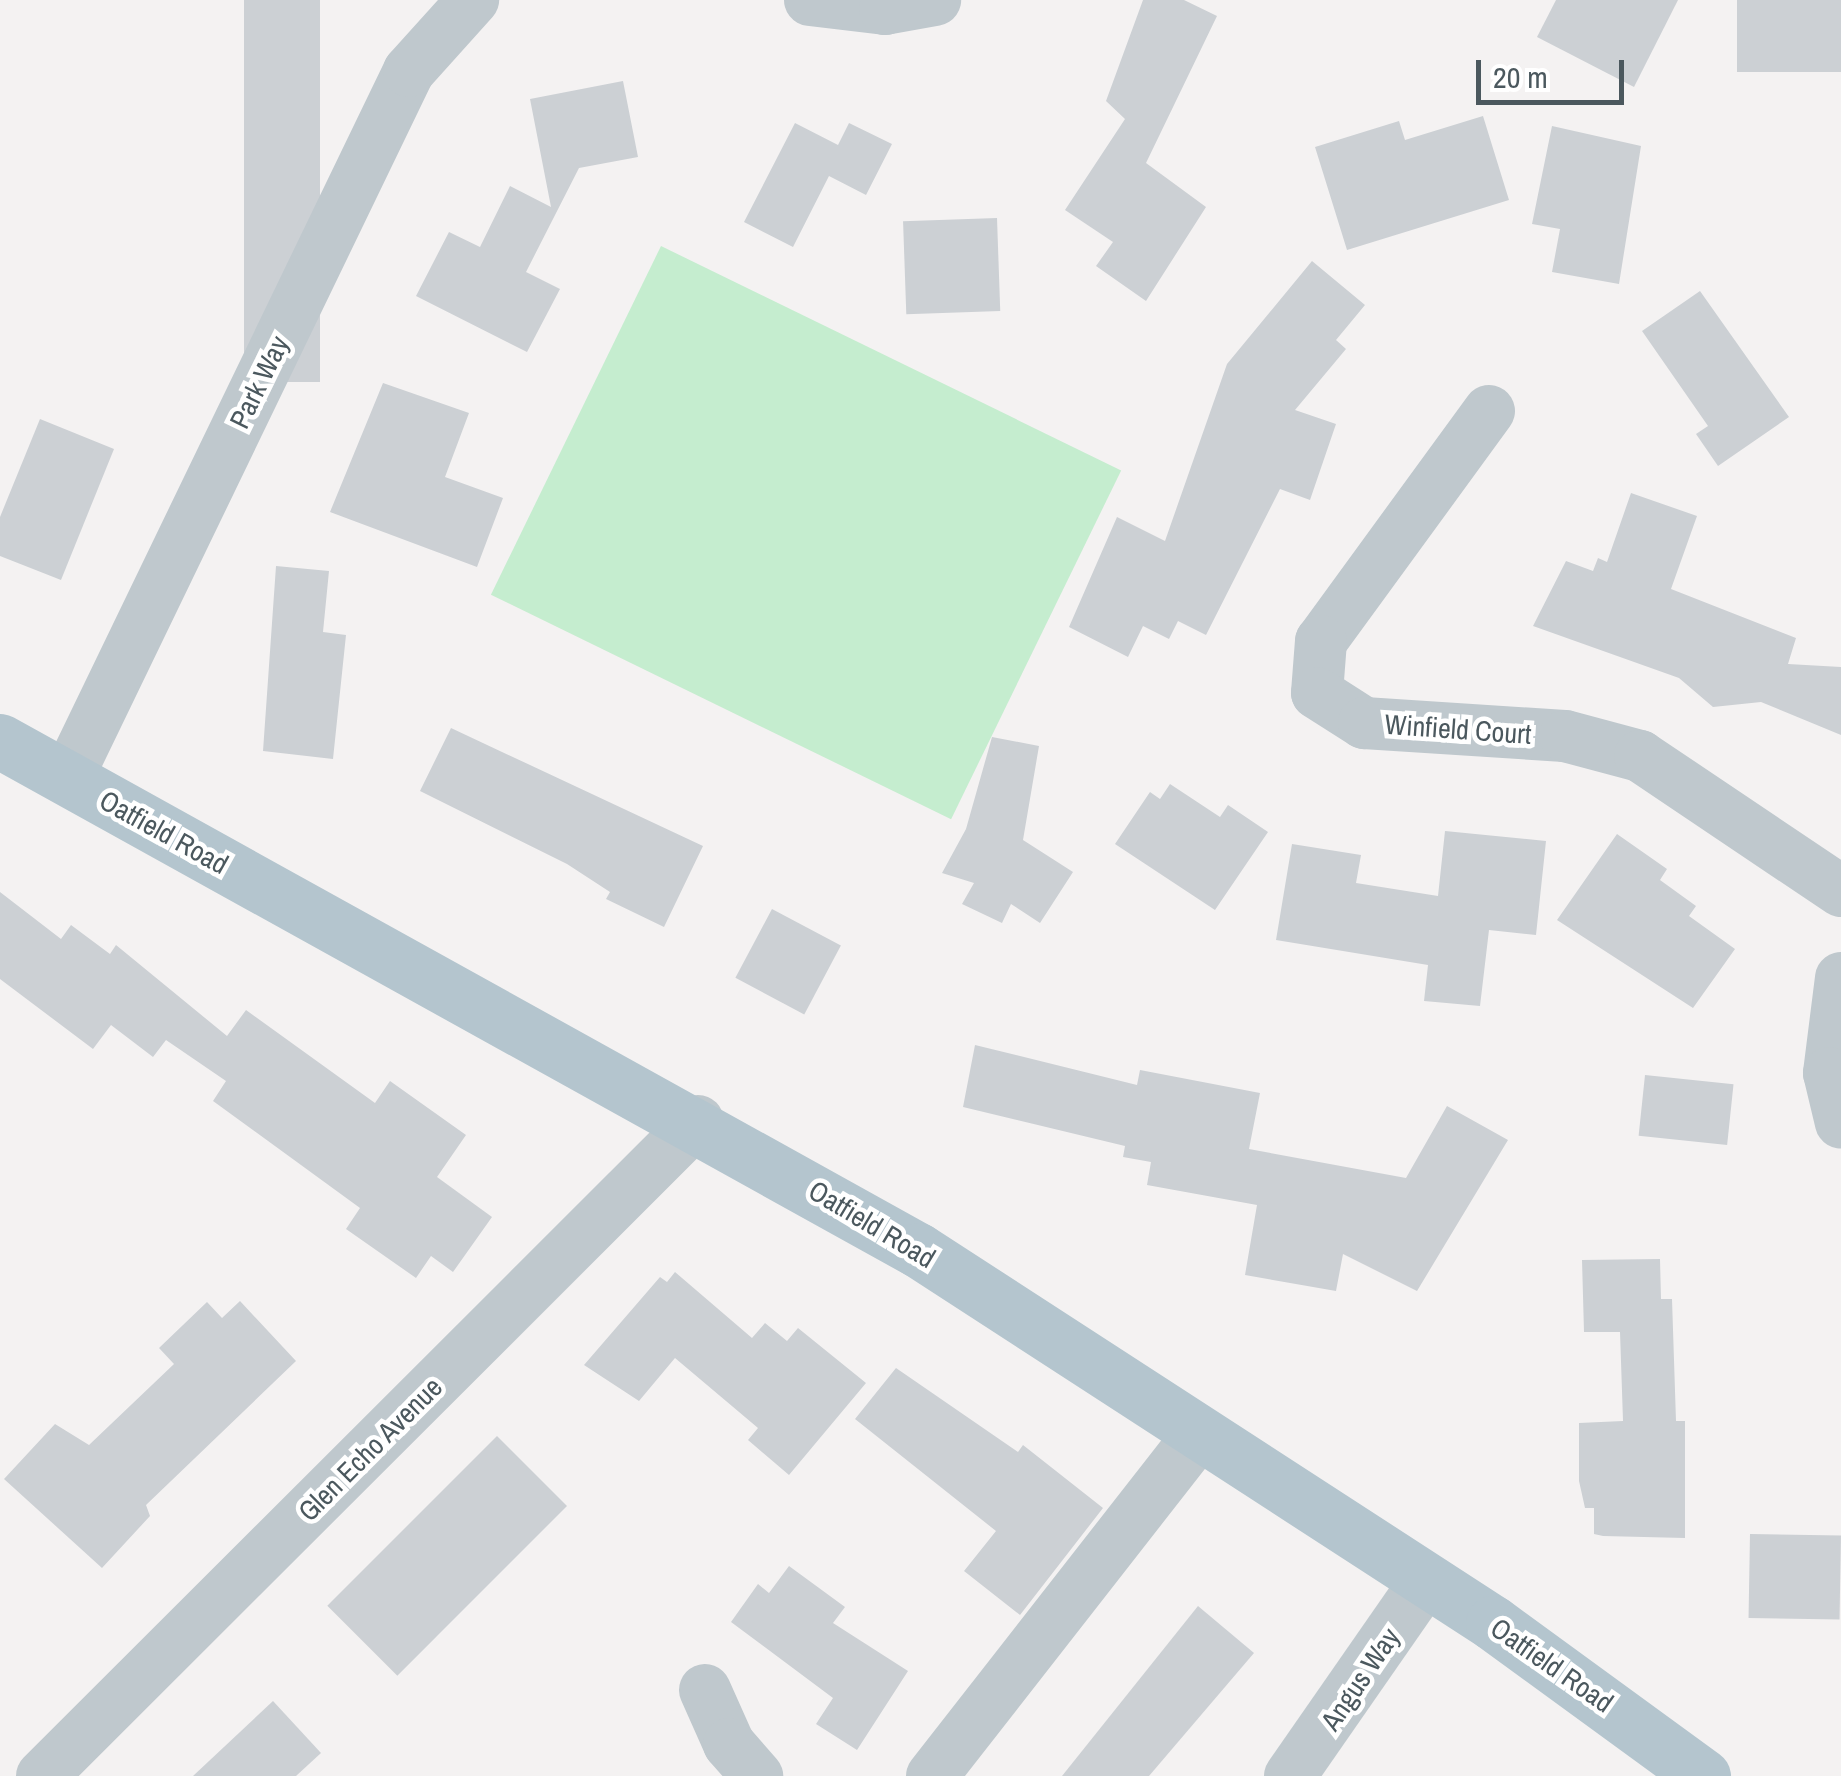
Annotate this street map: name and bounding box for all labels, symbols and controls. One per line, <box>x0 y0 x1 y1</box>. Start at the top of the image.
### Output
scale bar <box>1481 40 1628 102</box>
text: 20 m <box>1493 57 1548 97</box>
street label: Park Way <box>222 330 296 434</box>
street label: Winfield Court <box>1384 707 1532 751</box>
street label: Oatfield Road <box>94 783 234 881</box>
street label: Oatfield Road <box>803 1173 941 1275</box>
street label: Glen Echo Avenue <box>291 1370 449 1528</box>
street label: Oatfield Road <box>1484 1611 1620 1719</box>
street label: Angus Way <box>1313 1621 1407 1737</box>

